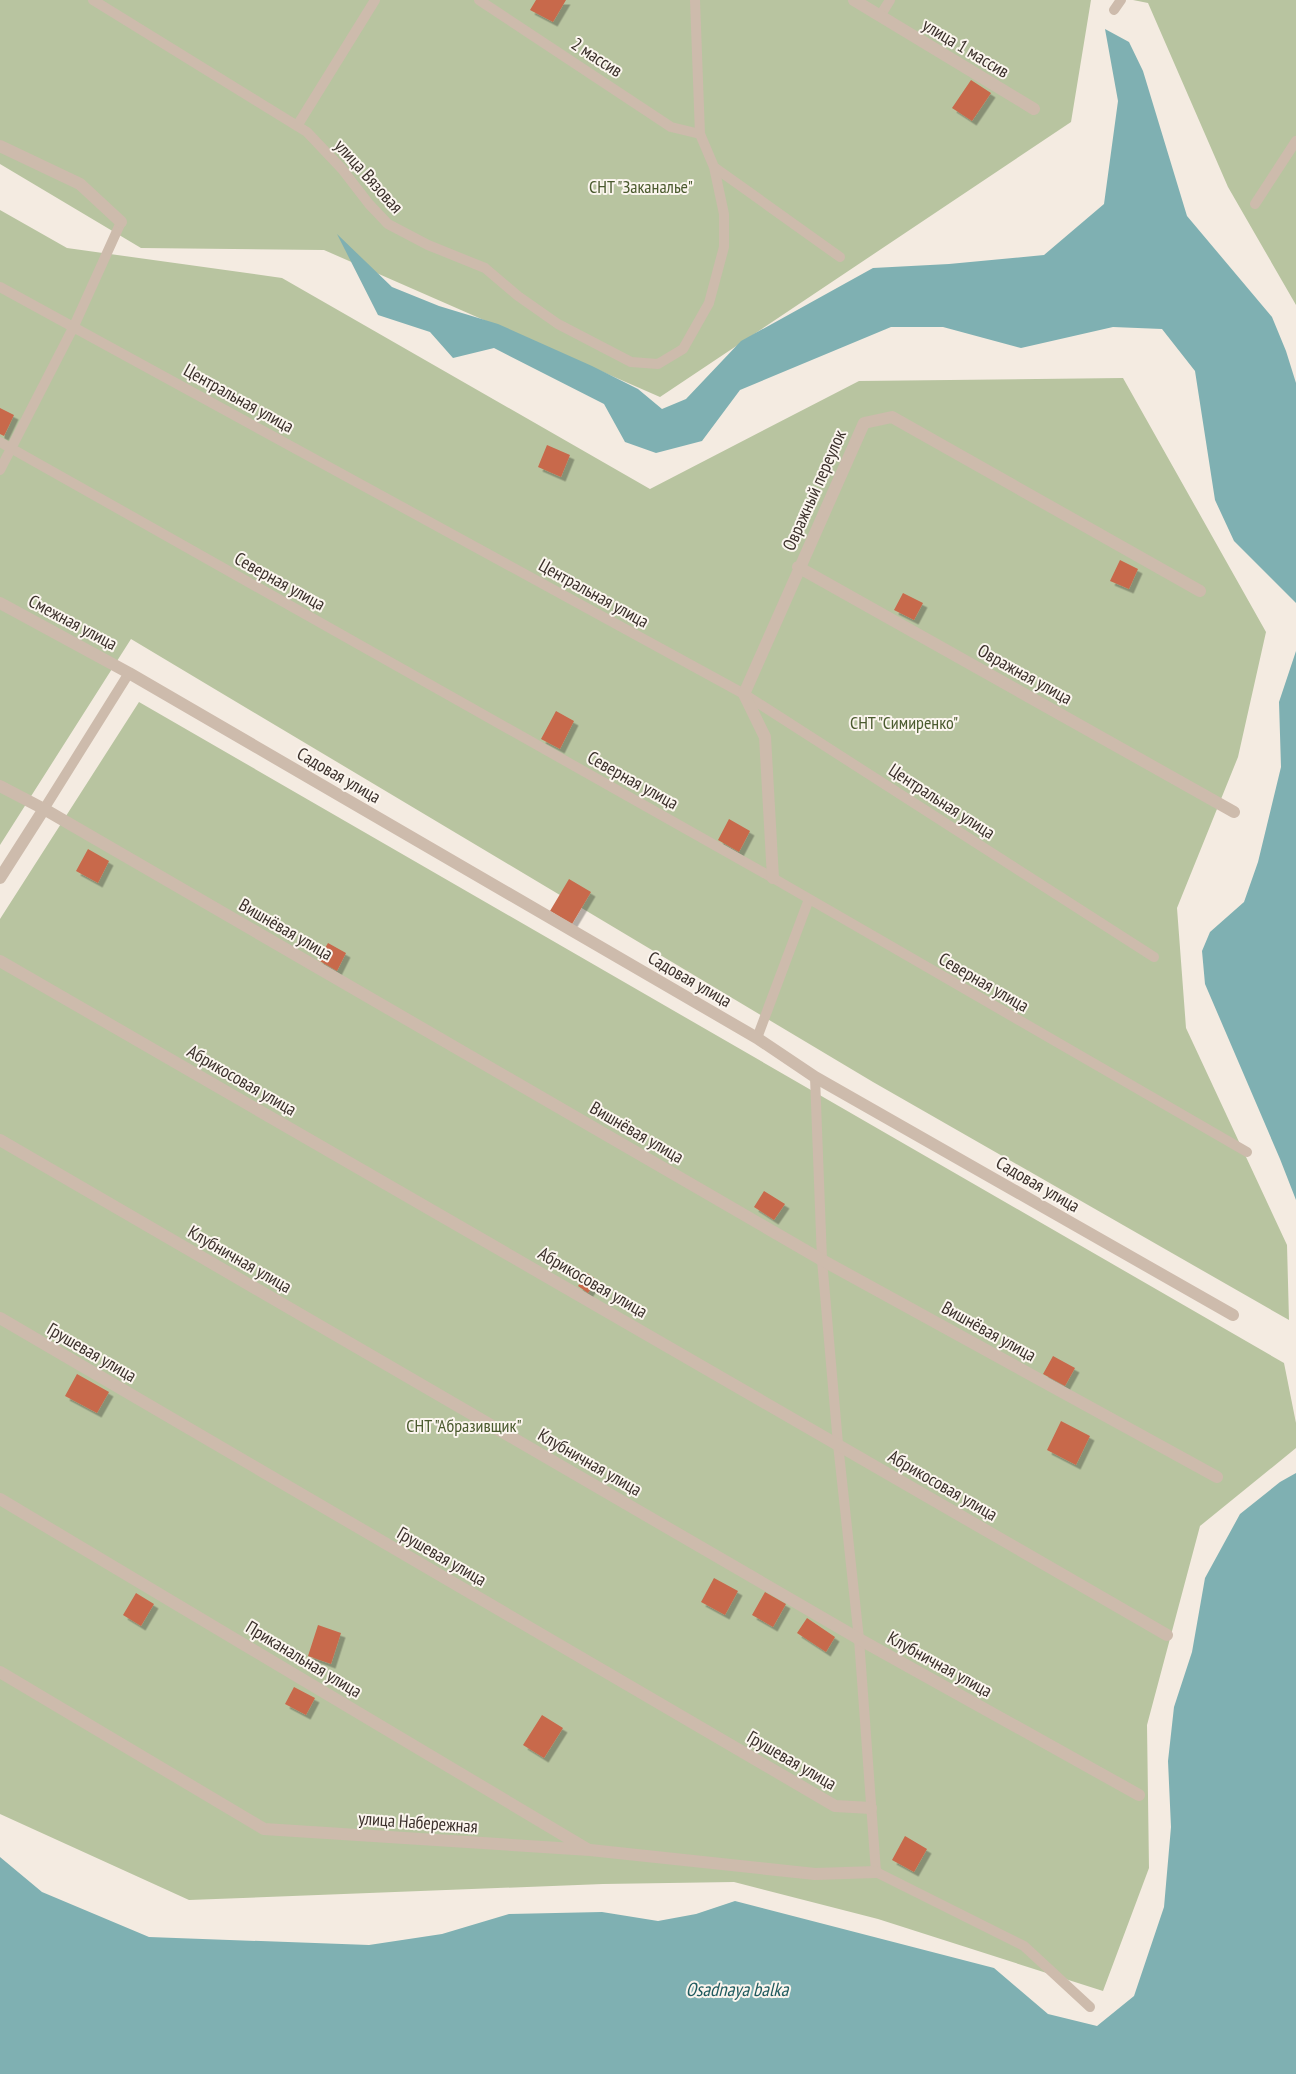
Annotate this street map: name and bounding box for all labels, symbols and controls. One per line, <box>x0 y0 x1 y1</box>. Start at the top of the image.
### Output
street label: улица 1 массив <box>919 13 1013 83</box>
street label: 2 массив <box>567 32 627 82</box>
street label: улица Вязовая <box>330 134 408 218</box>
park label: СНТ "Заканалье" <box>589 175 693 198</box>
street label: Центральная улица <box>180 358 298 438</box>
street label: Овражный переулок <box>777 426 851 554</box>
street label: Северная улица <box>231 547 329 615</box>
street label: Центральная улица <box>535 553 653 633</box>
street label: Смежная улица <box>25 589 121 655</box>
street label: Овражная улица <box>974 639 1076 709</box>
park label: СНТ "Симиренко" <box>850 711 958 734</box>
street label: Садовая улица <box>293 742 385 808</box>
street label: Северная улица <box>584 746 682 814</box>
street label: Центральная улица <box>884 758 1000 844</box>
street label: Вишнёвая улица <box>235 893 337 965</box>
street label: Садовая улица <box>644 946 736 1012</box>
street label: Северная улица <box>935 947 1033 1017</box>
street label: Абрикосовая улица <box>183 1039 301 1121</box>
street label: Вишнёвая улица <box>586 1096 688 1168</box>
street label: Садовая улица <box>992 1151 1084 1217</box>
street label: Клубничная улица <box>184 1220 296 1298</box>
street label: Абрикосовая улица <box>534 1241 652 1323</box>
street label: Вишнёвая улица <box>938 1296 1040 1366</box>
street label: Грушевая улица <box>43 1317 141 1387</box>
park label: СНТ "Абразивщик" <box>406 1414 522 1437</box>
street label: Клубничная улица <box>534 1423 646 1501</box>
street label: Абрикосовая улица <box>884 1444 1002 1526</box>
street label: Грушевая улица <box>393 1521 491 1591</box>
street label: Приканальная улица <box>242 1615 366 1703</box>
street label: Клубничная улица <box>884 1626 996 1702</box>
street label: Грушевая улица <box>743 1725 841 1795</box>
street label: улица Набережная <box>358 1806 478 1838</box>
water label: Osadnaya balka <box>686 1977 790 2001</box>

